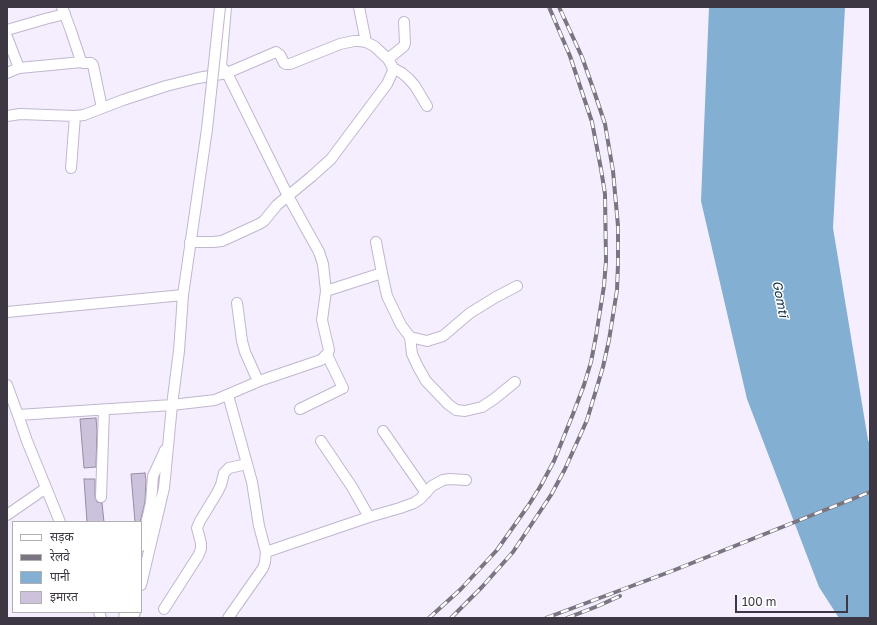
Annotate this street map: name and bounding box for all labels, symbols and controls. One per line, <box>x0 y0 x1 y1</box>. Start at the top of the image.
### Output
water label: Gomtī <box>769 279 791 319</box>
legend <box>12 521 142 613</box>
text: सड़क <box>50 529 74 544</box>
text: रेलवे <box>50 549 70 564</box>
text: पानी <box>50 569 70 584</box>
scale bar <box>737 587 850 613</box>
text: इमारत <box>50 589 78 604</box>
text: 100 m <box>742 594 776 609</box>

